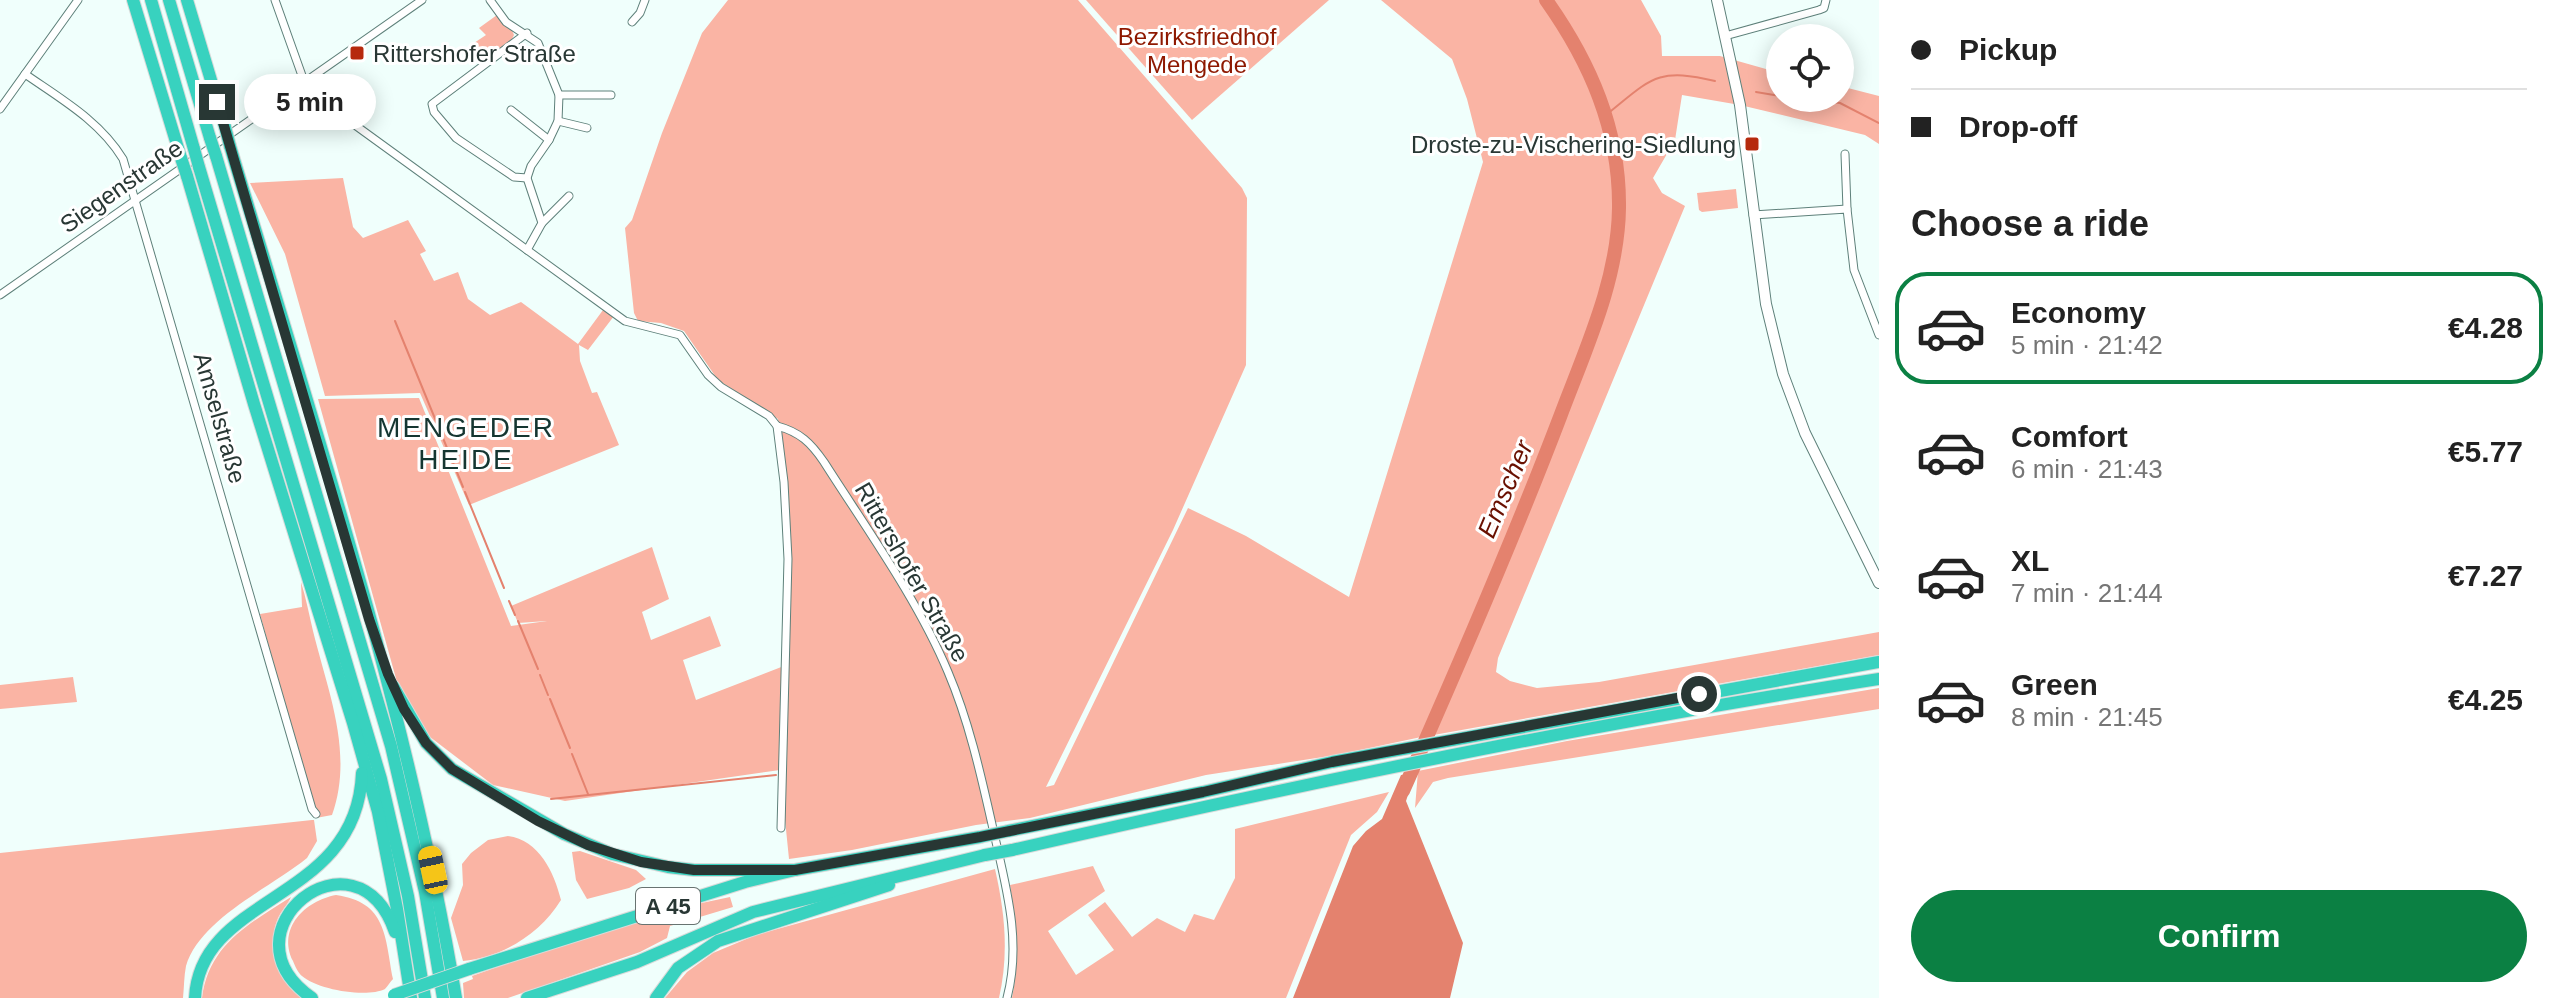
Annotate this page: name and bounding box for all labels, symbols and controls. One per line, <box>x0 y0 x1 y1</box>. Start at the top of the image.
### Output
park label: Bezirksfriedhof Mengede <box>1118 23 1277 78</box>
map controls <box>1766 24 1854 112</box>
button: locate <box>1766 24 1854 112</box>
text: Pickup <box>1959 33 2057 66</box>
place label: Rittershofer Straße <box>373 40 576 67</box>
marker: Rittershofer Straße <box>348 44 366 62</box>
callout: 5 min <box>245 74 377 130</box>
route end <box>199 84 235 120</box>
text: 5 min <box>276 87 344 117</box>
text: Drop-off <box>1959 110 2077 143</box>
place label: Droste-zu-Vischering-Siedlung <box>1411 131 1736 158</box>
street label: Siegenstraße <box>55 134 187 238</box>
marker: Droste-zu-Vischering-Siedlung <box>1743 135 1761 153</box>
text: Choose a ride <box>1911 203 2149 244</box>
icon: car <box>1915 292 1987 364</box>
text: Economy <box>2011 296 2146 329</box>
text: €4.28 <box>2448 311 2523 344</box>
text: 5 min · 21:42 <box>2011 330 2163 360</box>
street label: Amselstraße <box>188 350 252 486</box>
district label: MENGEDER HEIDE <box>377 412 555 475</box>
icon: car <box>1915 416 1987 488</box>
text: Comfort <box>2011 420 2128 453</box>
water label: Emscher <box>1471 435 1539 542</box>
text: €5.77 <box>2448 435 2523 468</box>
text: 6 min · 21:43 <box>2011 454 2163 484</box>
street label: Rittershofer Straße <box>850 477 974 667</box>
icon: car <box>1915 540 1987 612</box>
text: XL <box>2011 544 2049 577</box>
text: €7.27 <box>2448 559 2523 592</box>
text: 7 min · 21:44 <box>2011 578 2163 608</box>
icon: car <box>1915 664 1987 736</box>
text: Green <box>2011 668 2098 701</box>
route start <box>1681 676 1717 712</box>
text: €4.25 <box>2448 683 2523 716</box>
text: 8 min · 21:45 <box>2011 702 2163 732</box>
car <box>416 844 450 896</box>
road number: A 45 <box>636 888 700 924</box>
button: Confirm <box>1911 890 2527 982</box>

